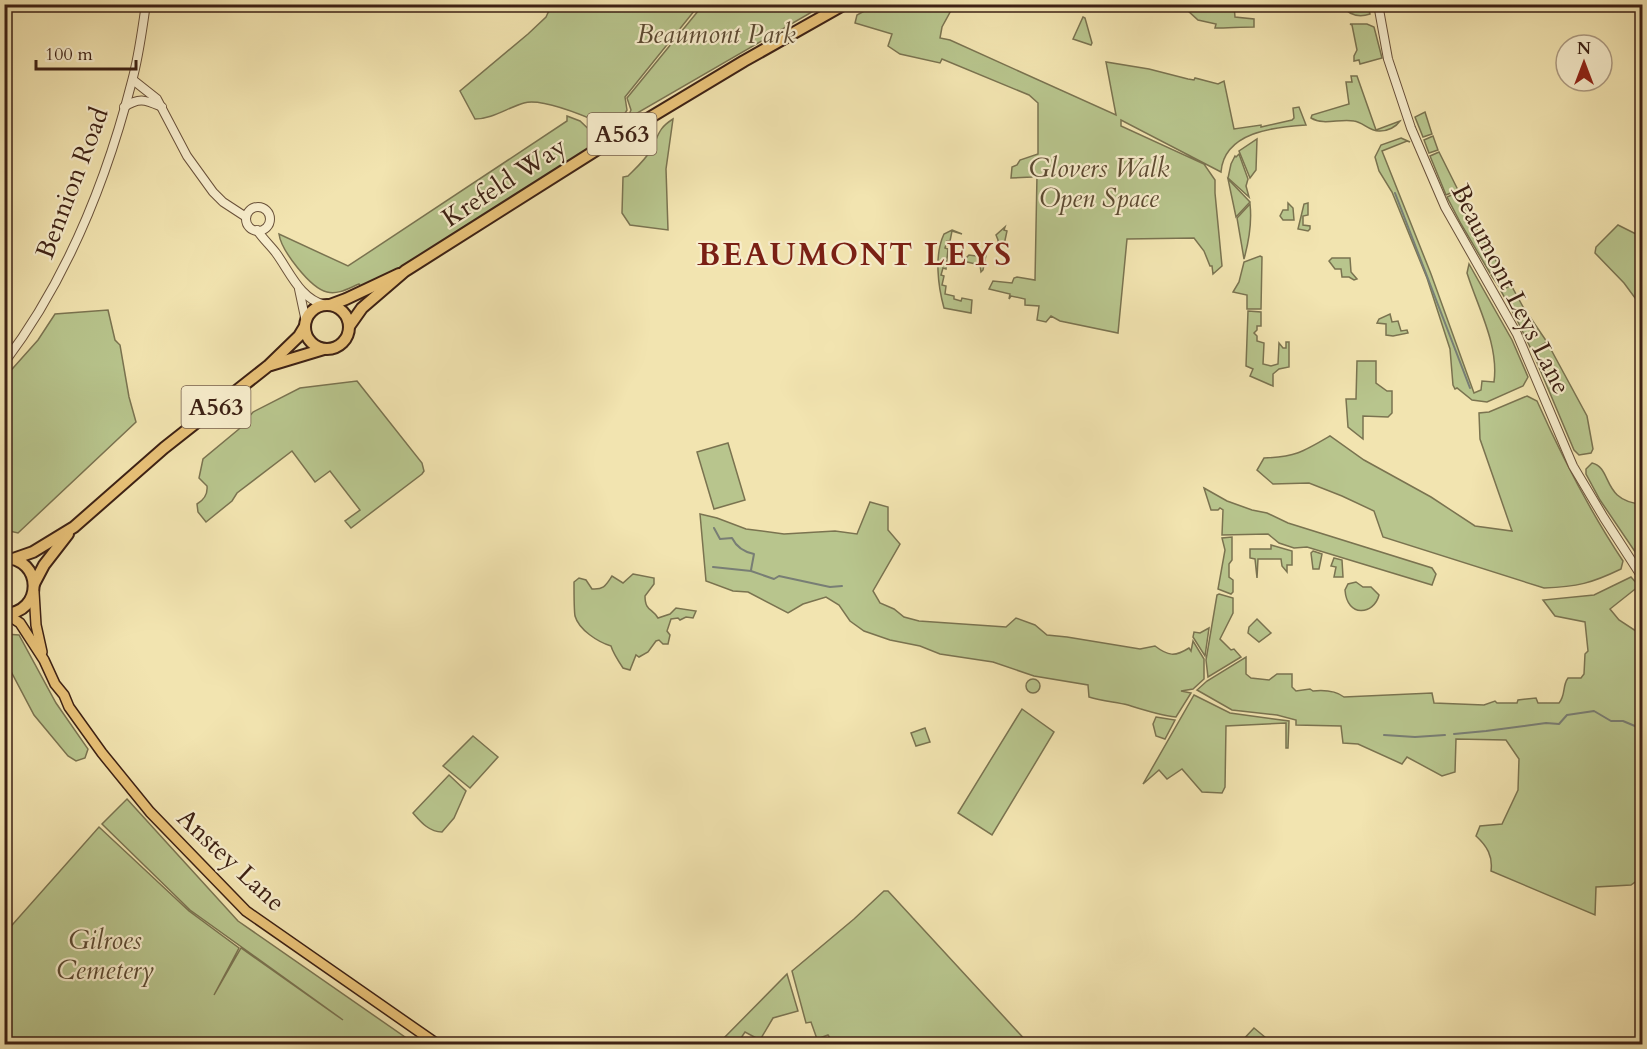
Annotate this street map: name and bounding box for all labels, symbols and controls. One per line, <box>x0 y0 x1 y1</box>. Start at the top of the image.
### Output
park label: Beaumont Park <box>636 17 796 52</box>
scale bar <box>36 33 136 71</box>
north arrow <box>1554 33 1614 93</box>
text: N <box>1577 38 1591 60</box>
text: 100 m <box>45 42 93 67</box>
street label: Bennion Road <box>27 102 117 264</box>
road number: A563 <box>588 113 656 155</box>
street label: Krefeld Way <box>435 129 573 235</box>
park label: Glovers Walk Open Space <box>1029 151 1169 216</box>
street label: Beaumont Leys Lane <box>1443 178 1579 400</box>
district label: BEAUMONT LEYS <box>697 233 1013 277</box>
road number: A563 <box>182 386 250 428</box>
street label: Anstey Lane <box>169 801 293 919</box>
park label: Gilroes Cemetery <box>56 923 154 988</box>

